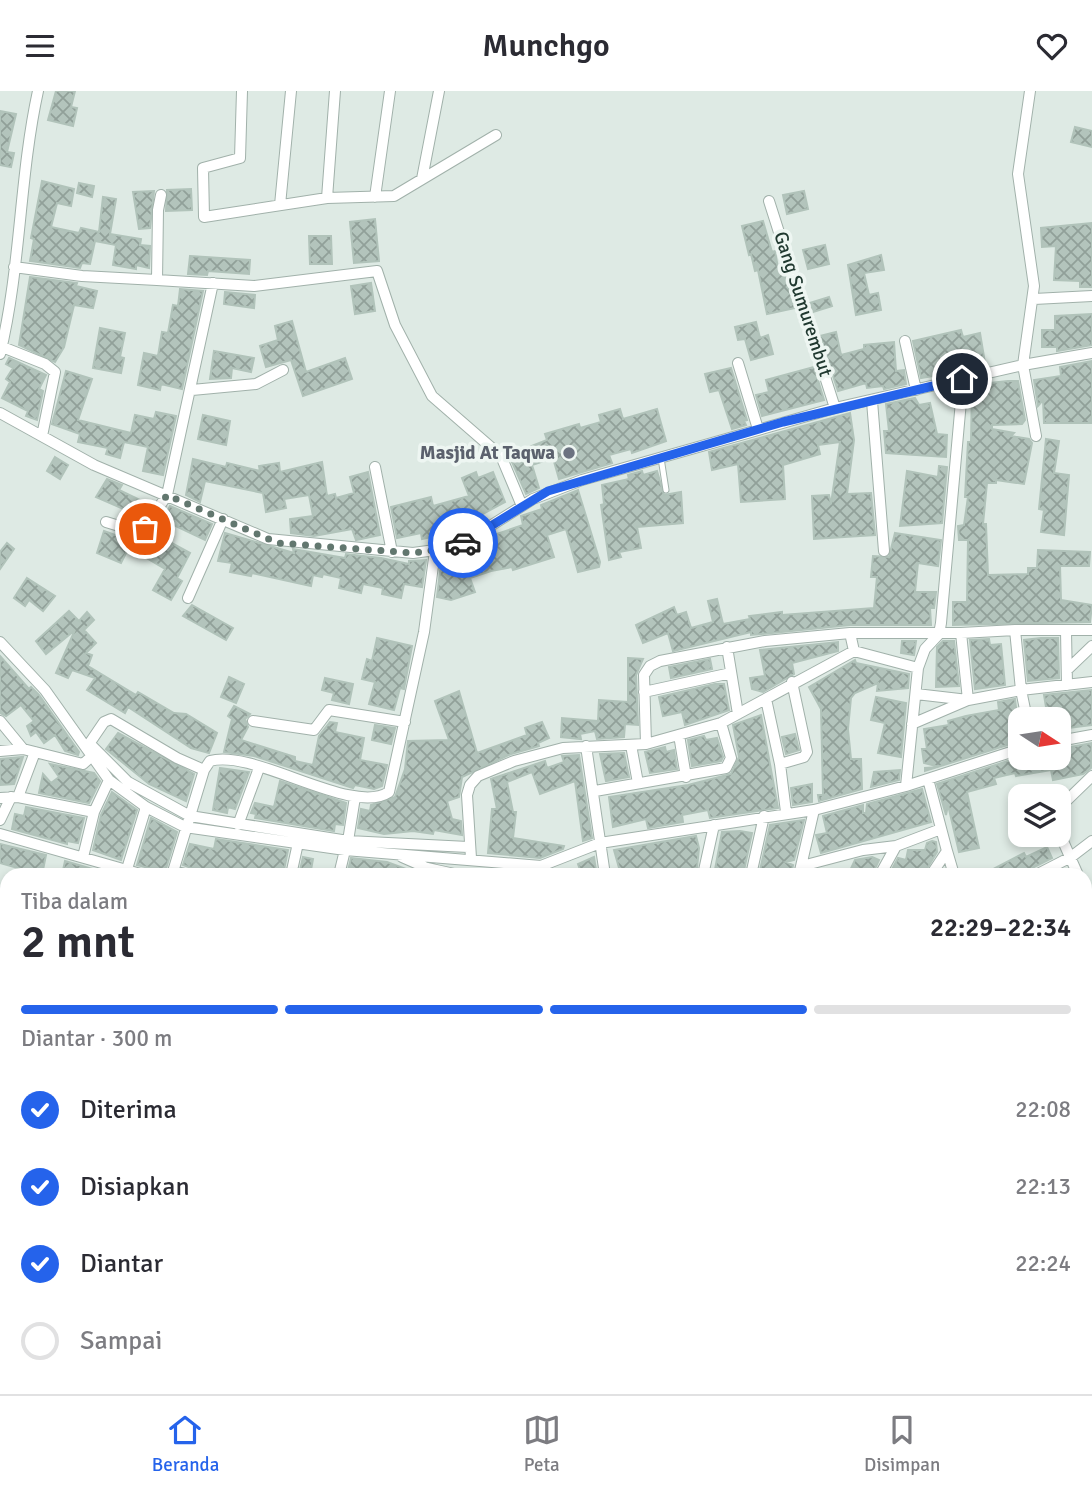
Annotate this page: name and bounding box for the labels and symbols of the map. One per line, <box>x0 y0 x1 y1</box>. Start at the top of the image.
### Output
street label: Gang Sumurembut <box>768 228 838 380</box>
pin <box>932 349 992 409</box>
place label: Masjid At Taqwa <box>420 441 555 465</box>
marker: Masjid At Taqwa <box>561 445 577 461</box>
pin <box>115 499 175 559</box>
courier <box>428 508 498 578</box>
north arrow <box>1008 707 1071 770</box>

